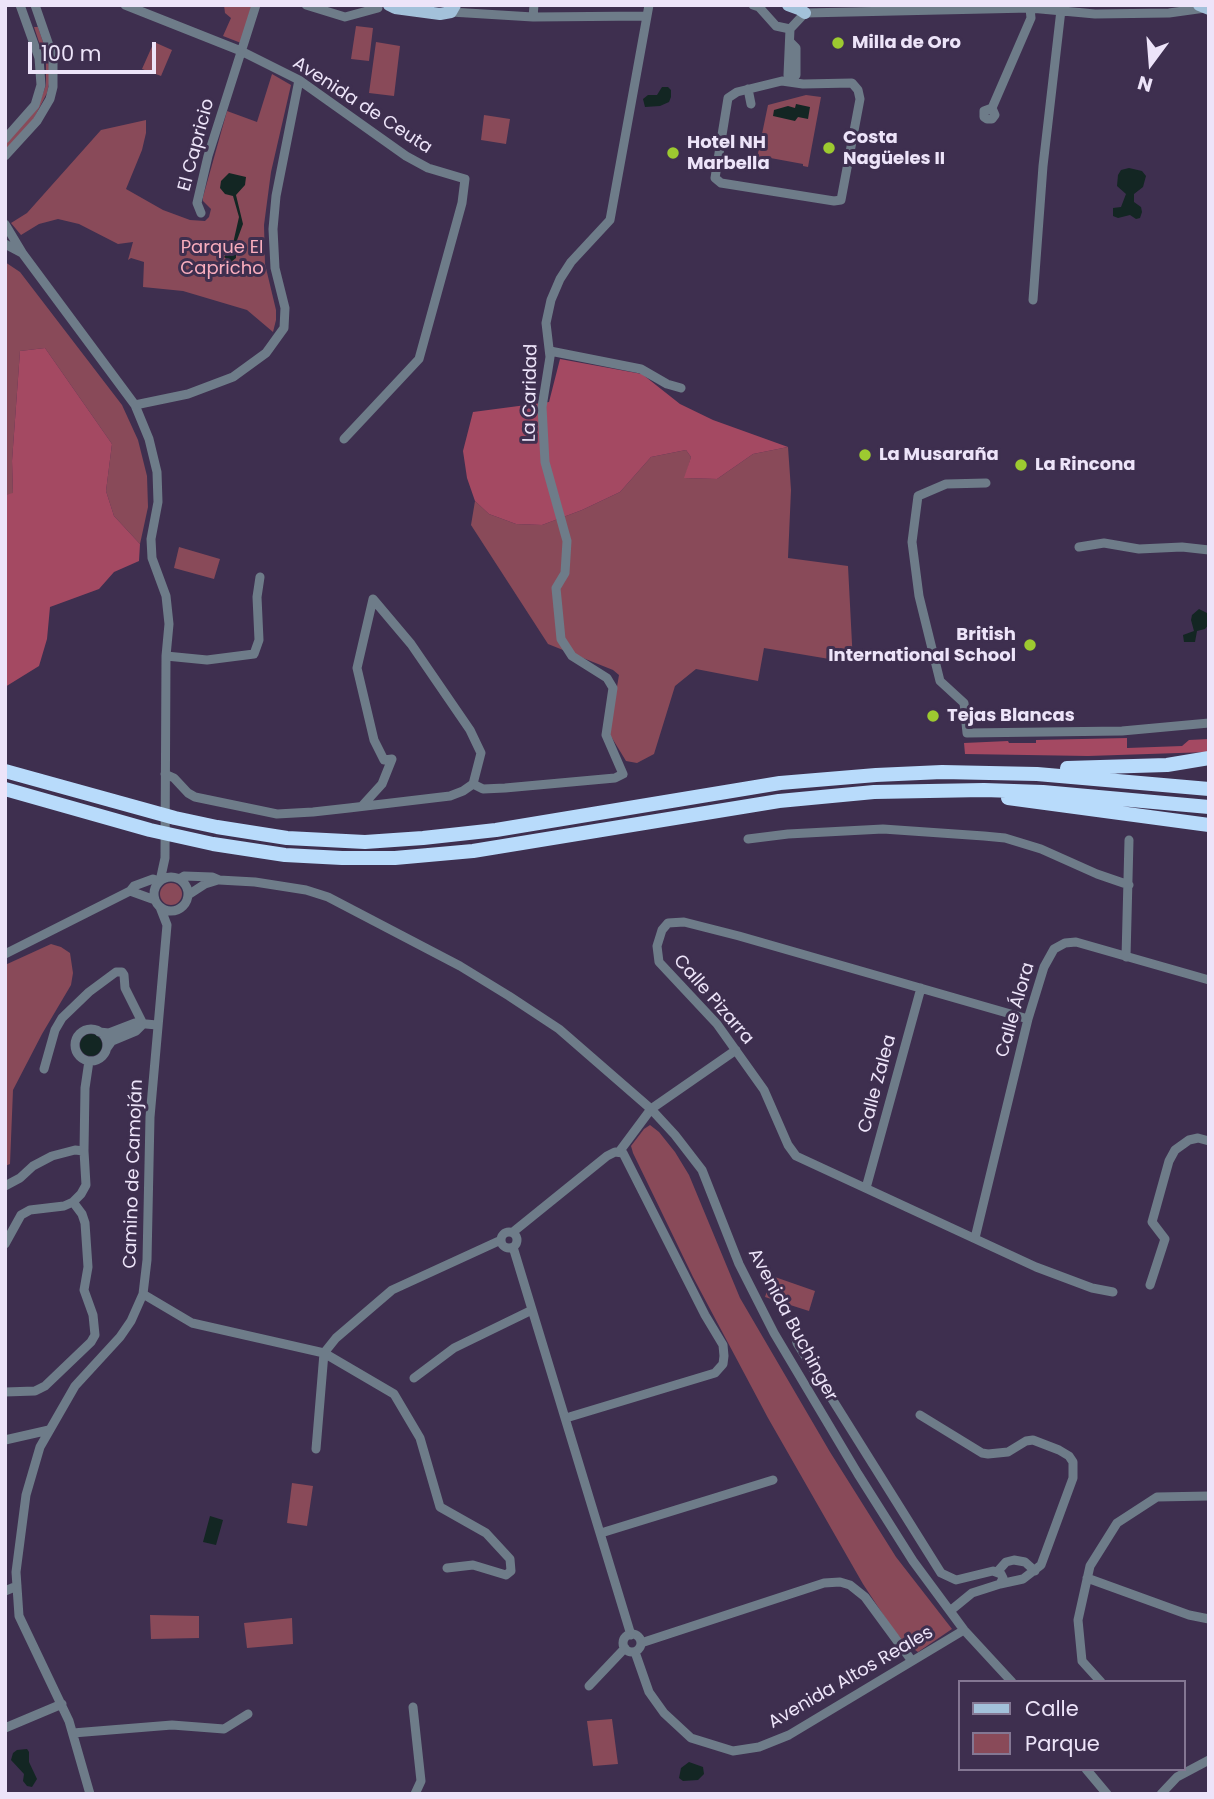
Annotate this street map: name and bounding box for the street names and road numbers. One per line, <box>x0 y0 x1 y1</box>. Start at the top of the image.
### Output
street label: Avenida de Ceuta <box>288 53 436 159</box>
street label: El Capricio <box>174 96 220 194</box>
street label: La Caridad <box>519 344 543 442</box>
street label: Calle Pizarra <box>668 951 758 1049</box>
street label: Calle Álora <box>992 960 1040 1060</box>
street label: Calle Zalea <box>855 1033 901 1135</box>
street label: Camino de Camoján <box>120 1079 148 1269</box>
street label: Avenida Buchinger <box>743 1245 841 1405</box>
street label: Avenida Altos Reales <box>765 1622 937 1734</box>

